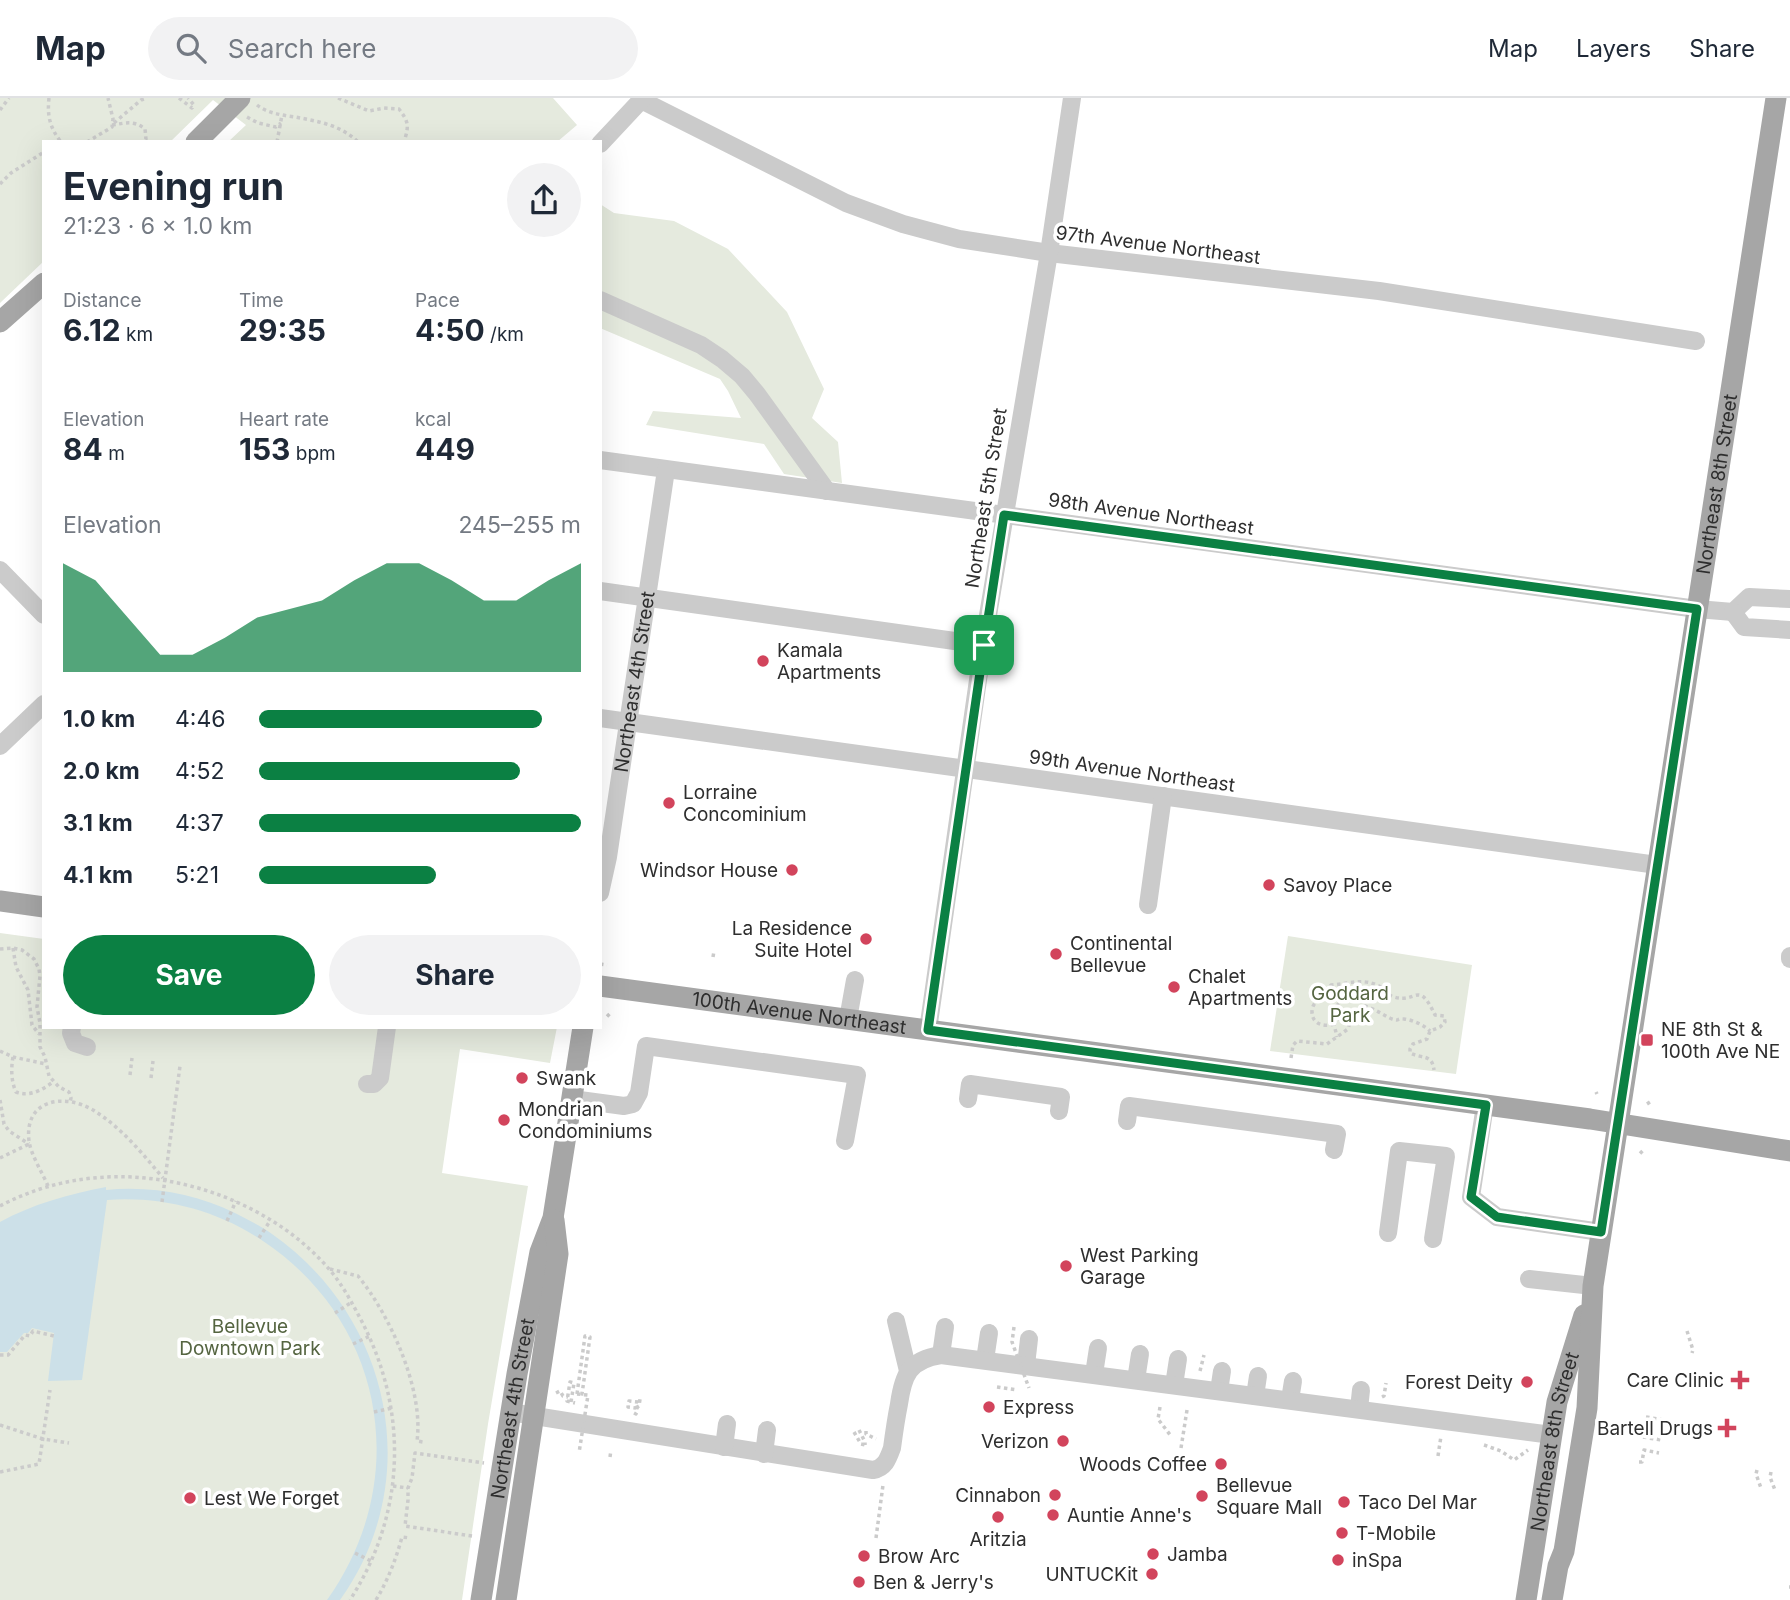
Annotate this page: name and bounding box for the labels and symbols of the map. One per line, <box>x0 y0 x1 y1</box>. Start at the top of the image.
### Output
street label: 97th Avenue Northeast <box>1054 221 1262 269</box>
street label: Northeast 8th Street <box>1691 392 1742 576</box>
street label: Northeast 5th Street <box>960 406 1012 590</box>
street label: 98th Avenue Northeast <box>1047 488 1255 540</box>
street label: Northeast 4th Street <box>609 590 659 774</box>
pin <box>954 615 1014 675</box>
place label: Kamala Apartments <box>777 639 881 684</box>
marker: Kamala Apartments <box>755 653 771 669</box>
street label: 99th Avenue Northeast <box>1028 745 1236 797</box>
place label: Lorraine Concominium <box>683 781 807 826</box>
marker: Lorraine Concominium <box>661 795 677 811</box>
place label: Windsor House <box>640 859 778 882</box>
marker: Windsor House <box>784 862 800 878</box>
place label: Savoy Place <box>1283 874 1392 897</box>
marker: Savoy Place <box>1261 877 1277 893</box>
place label: La Residence Suite Hotel <box>732 917 852 962</box>
marker: La Residence Suite Hotel <box>858 931 874 947</box>
place label: Continental Bellevue <box>1070 932 1172 977</box>
marker: Continental Bellevue <box>1048 946 1064 962</box>
place label: Chalet Apartments <box>1188 965 1292 1010</box>
marker: Chalet Apartments <box>1166 979 1182 995</box>
park label: Goddard Park <box>1311 982 1389 1027</box>
street label: 100th Avenue Northeast <box>691 987 908 1039</box>
place label: NE 8th St & 100th Ave NE <box>1661 1018 1780 1063</box>
marker: NE 8th St & 100th Ave NE <box>1639 1032 1655 1048</box>
place label: Swank <box>536 1067 597 1090</box>
marker: Swank <box>514 1070 530 1086</box>
place label: Mondrian Condominiums <box>518 1098 653 1143</box>
marker: Mondrian Condominiums <box>496 1112 512 1128</box>
place label: West Parking Garage <box>1080 1244 1199 1289</box>
marker: West Parking Garage <box>1058 1258 1074 1274</box>
park label: Bellevue Downtown Park <box>179 1315 321 1360</box>
street label: Northeast 4th Street <box>486 1316 539 1501</box>
street label: Northeast 8th Street <box>1525 1349 1583 1533</box>
place label: Care Clinic <box>1626 1369 1724 1392</box>
marker: Care Clinic <box>1730 1370 1750 1390</box>
place label: Forest Deity <box>1405 1371 1513 1394</box>
marker: Forest Deity <box>1519 1374 1535 1390</box>
place label: Express <box>1003 1396 1074 1419</box>
marker: Express <box>981 1399 997 1415</box>
place label: Bartell Drugs <box>1597 1417 1713 1440</box>
marker: Bartell Drugs <box>1719 1420 1735 1436</box>
place label: Verizon <box>981 1430 1049 1453</box>
marker: Verizon <box>1055 1433 1071 1449</box>
place label: Woods Coffee <box>1079 1453 1207 1476</box>
marker: Woods Coffee <box>1213 1456 1229 1472</box>
place label: Bellevue Square Mall <box>1216 1474 1322 1519</box>
place label: Cinnabon <box>955 1484 1041 1507</box>
place label: Lest We Forget <box>204 1487 339 1510</box>
marker: Cinnabon <box>1047 1487 1063 1503</box>
marker: Bellevue Square Mall <box>1194 1488 1210 1504</box>
marker: Lest We Forget <box>182 1490 198 1506</box>
place label: Taco Del Mar <box>1358 1491 1477 1514</box>
marker: Taco Del Mar <box>1336 1494 1352 1510</box>
place label: Auntie Anne's <box>1067 1504 1192 1527</box>
marker: Auntie Anne's <box>1045 1507 1061 1523</box>
marker: Aritzia <box>990 1509 1006 1525</box>
place label: T-Mobile <box>1356 1522 1436 1545</box>
marker: T-Mobile <box>1334 1525 1350 1541</box>
place label: Aritzia <box>969 1528 1027 1551</box>
place label: Jamba <box>1167 1543 1228 1566</box>
place label: Brow Arc <box>878 1545 960 1568</box>
marker: Jamba <box>1145 1546 1161 1562</box>
marker: Brow Arc <box>856 1548 872 1564</box>
place label: inSpa <box>1352 1549 1403 1572</box>
marker: inSpa <box>1330 1552 1346 1568</box>
place label: UNTUCKit <box>1045 1563 1138 1586</box>
marker: UNTUCKit <box>1144 1566 1160 1582</box>
place label: Ben & Jerry's <box>873 1571 994 1594</box>
marker: Ben & Jerry's <box>851 1574 867 1590</box>

